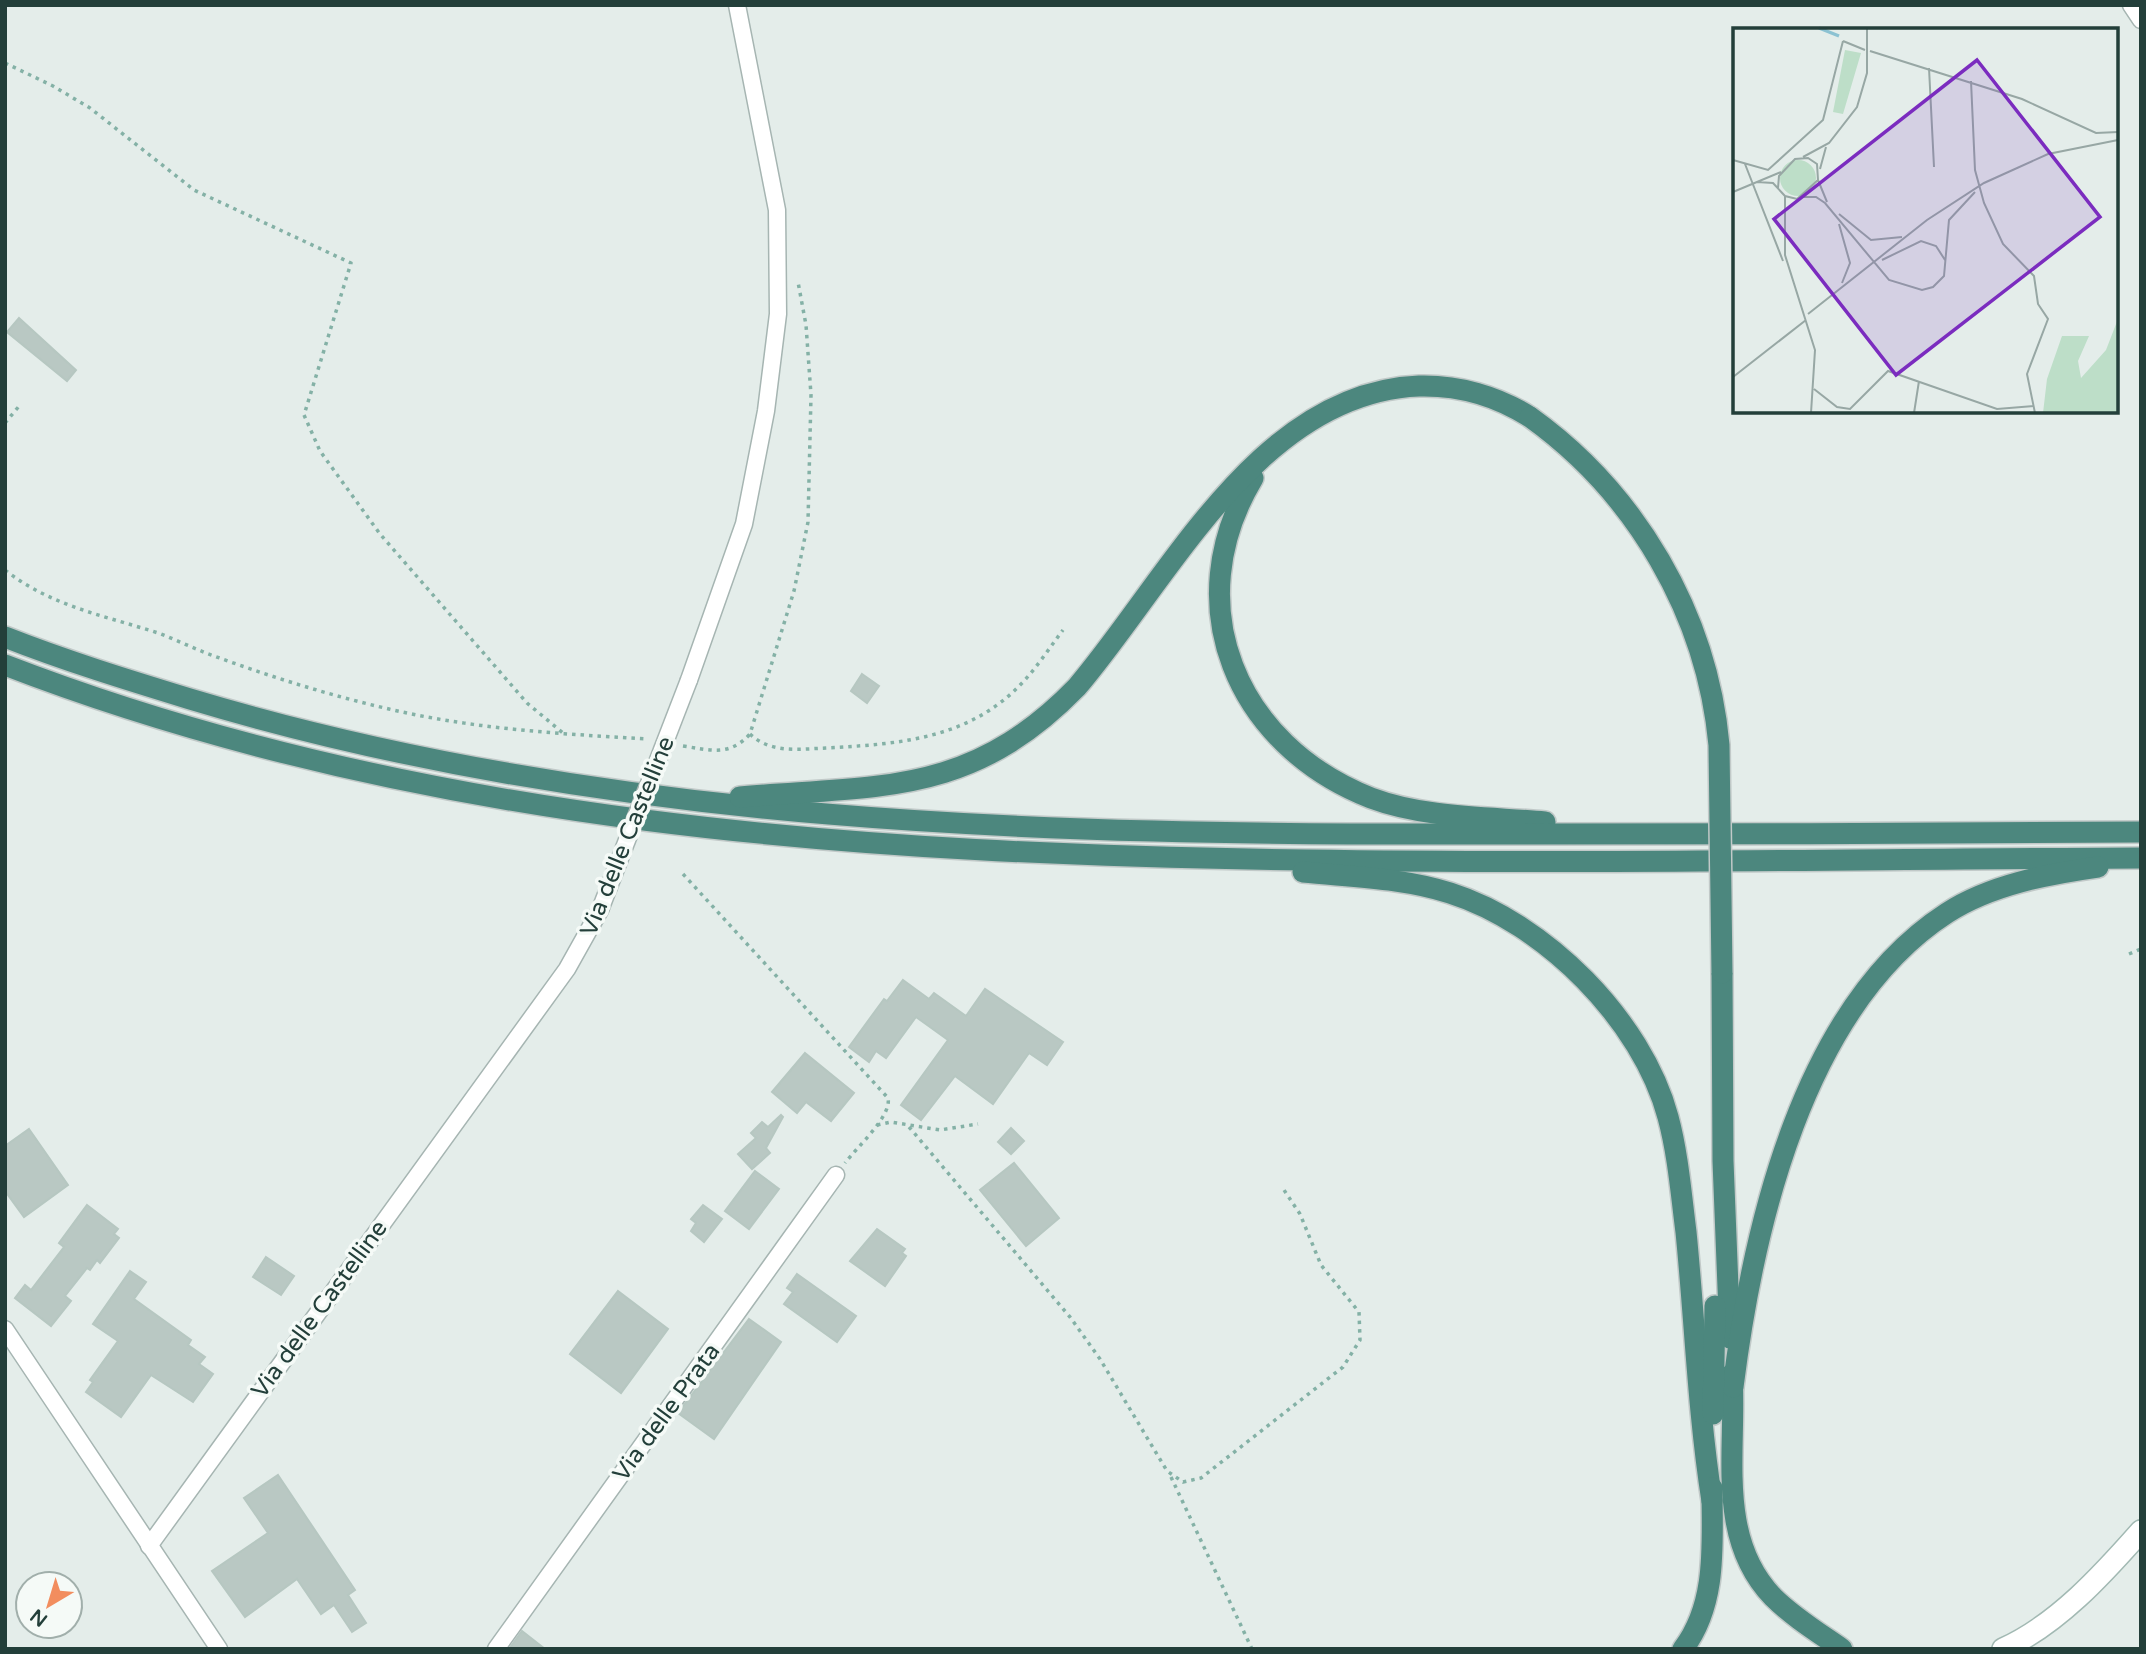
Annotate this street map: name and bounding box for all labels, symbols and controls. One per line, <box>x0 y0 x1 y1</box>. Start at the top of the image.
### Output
inset map <box>1733 28 2118 413</box>
street label: Via delle Castelline <box>574 732 681 940</box>
street label: Via delle Castelline <box>245 1215 394 1404</box>
street label: Via delle Prata <box>607 1338 726 1487</box>
north arrow <box>14 1570 84 1640</box>
text: N <box>26 1604 52 1631</box>

